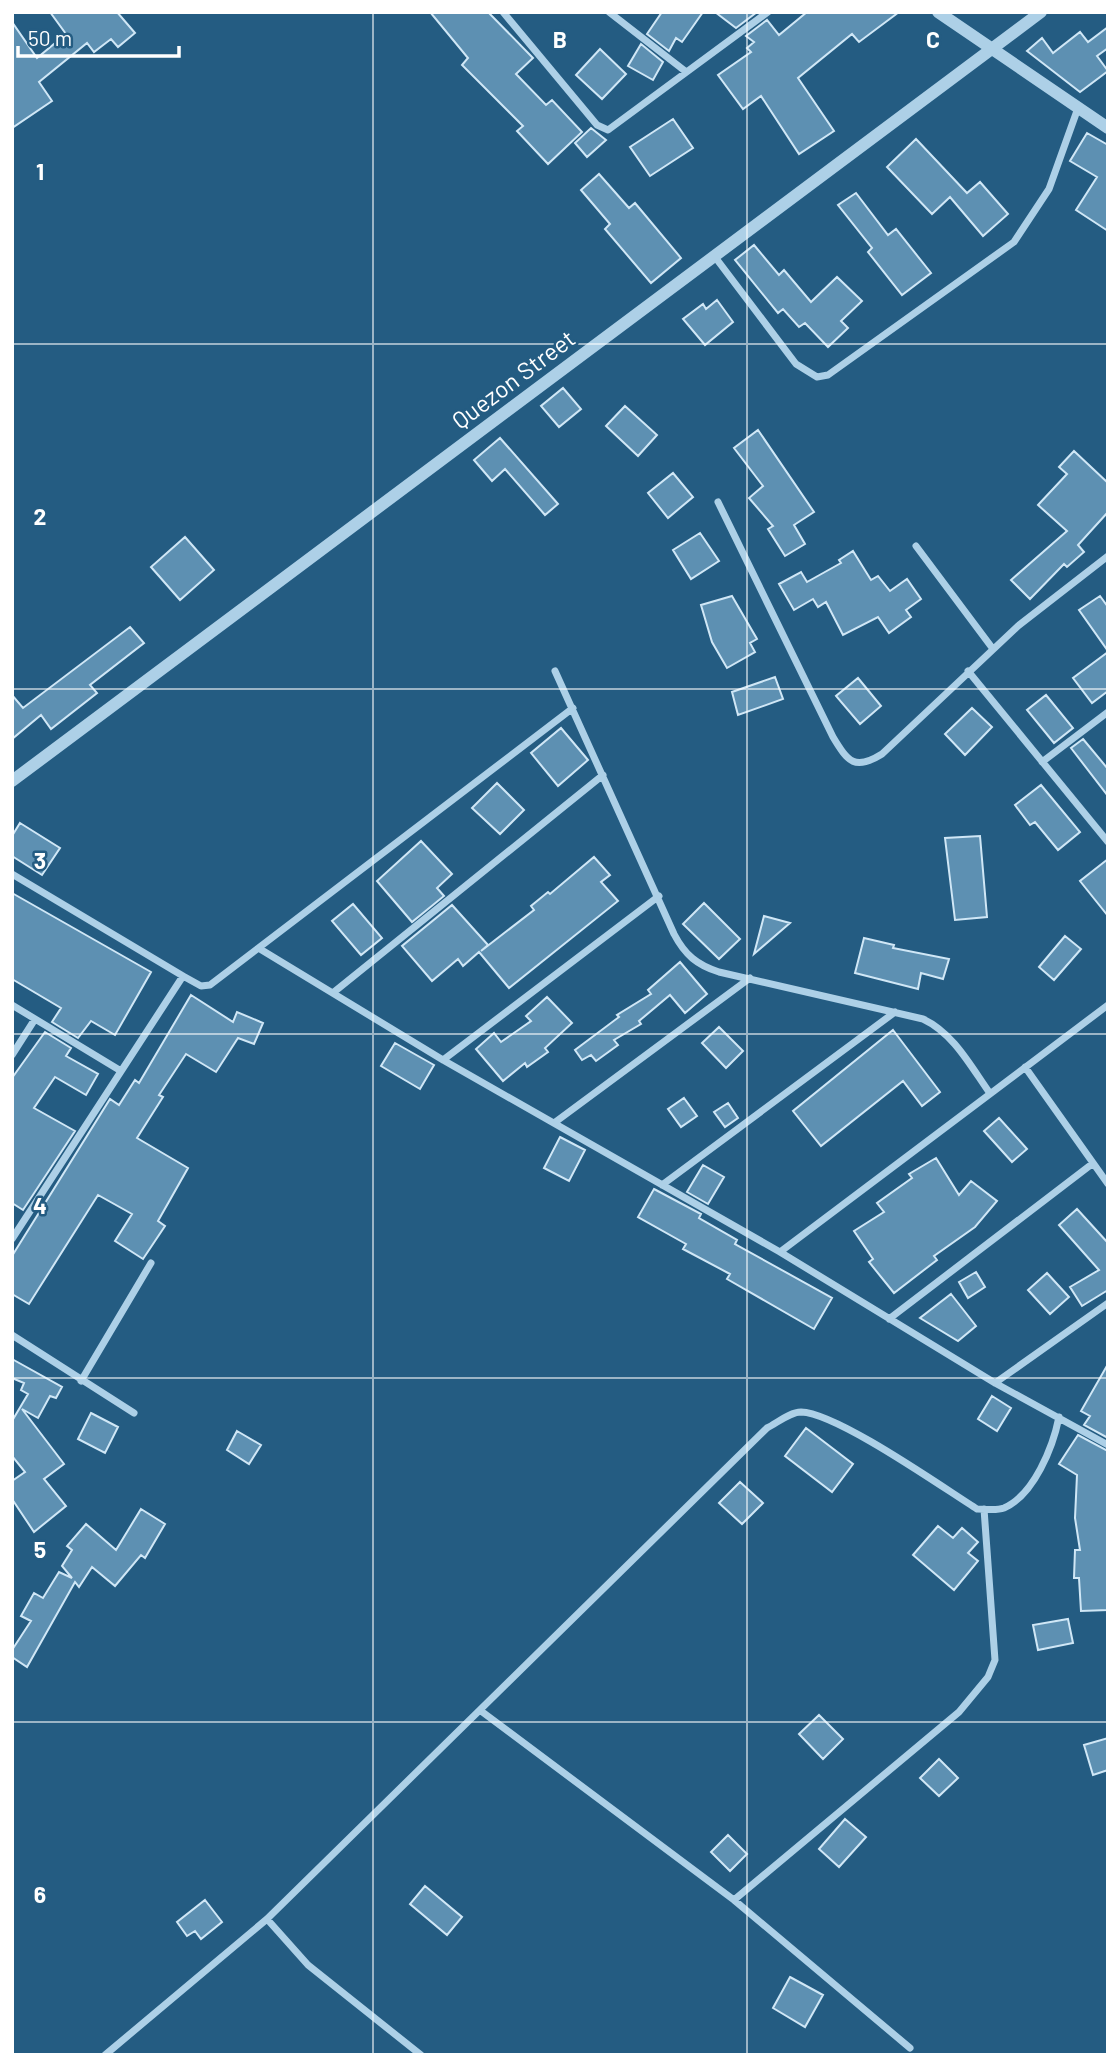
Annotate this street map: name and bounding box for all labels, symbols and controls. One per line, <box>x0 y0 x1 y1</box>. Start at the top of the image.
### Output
scale bar <box>18 14 178 58</box>
text: 50 m <box>28 25 72 50</box>
text: B <box>553 25 567 53</box>
text: C <box>926 25 940 53</box>
text: 1 <box>36 157 44 185</box>
street label: Quezon Street <box>446 323 580 434</box>
text: 2 <box>34 502 46 530</box>
text: 3 <box>34 846 46 874</box>
text: 4 <box>33 1191 47 1219</box>
text: 5 <box>34 1535 46 1563</box>
text: 6 <box>34 1880 46 1908</box>

